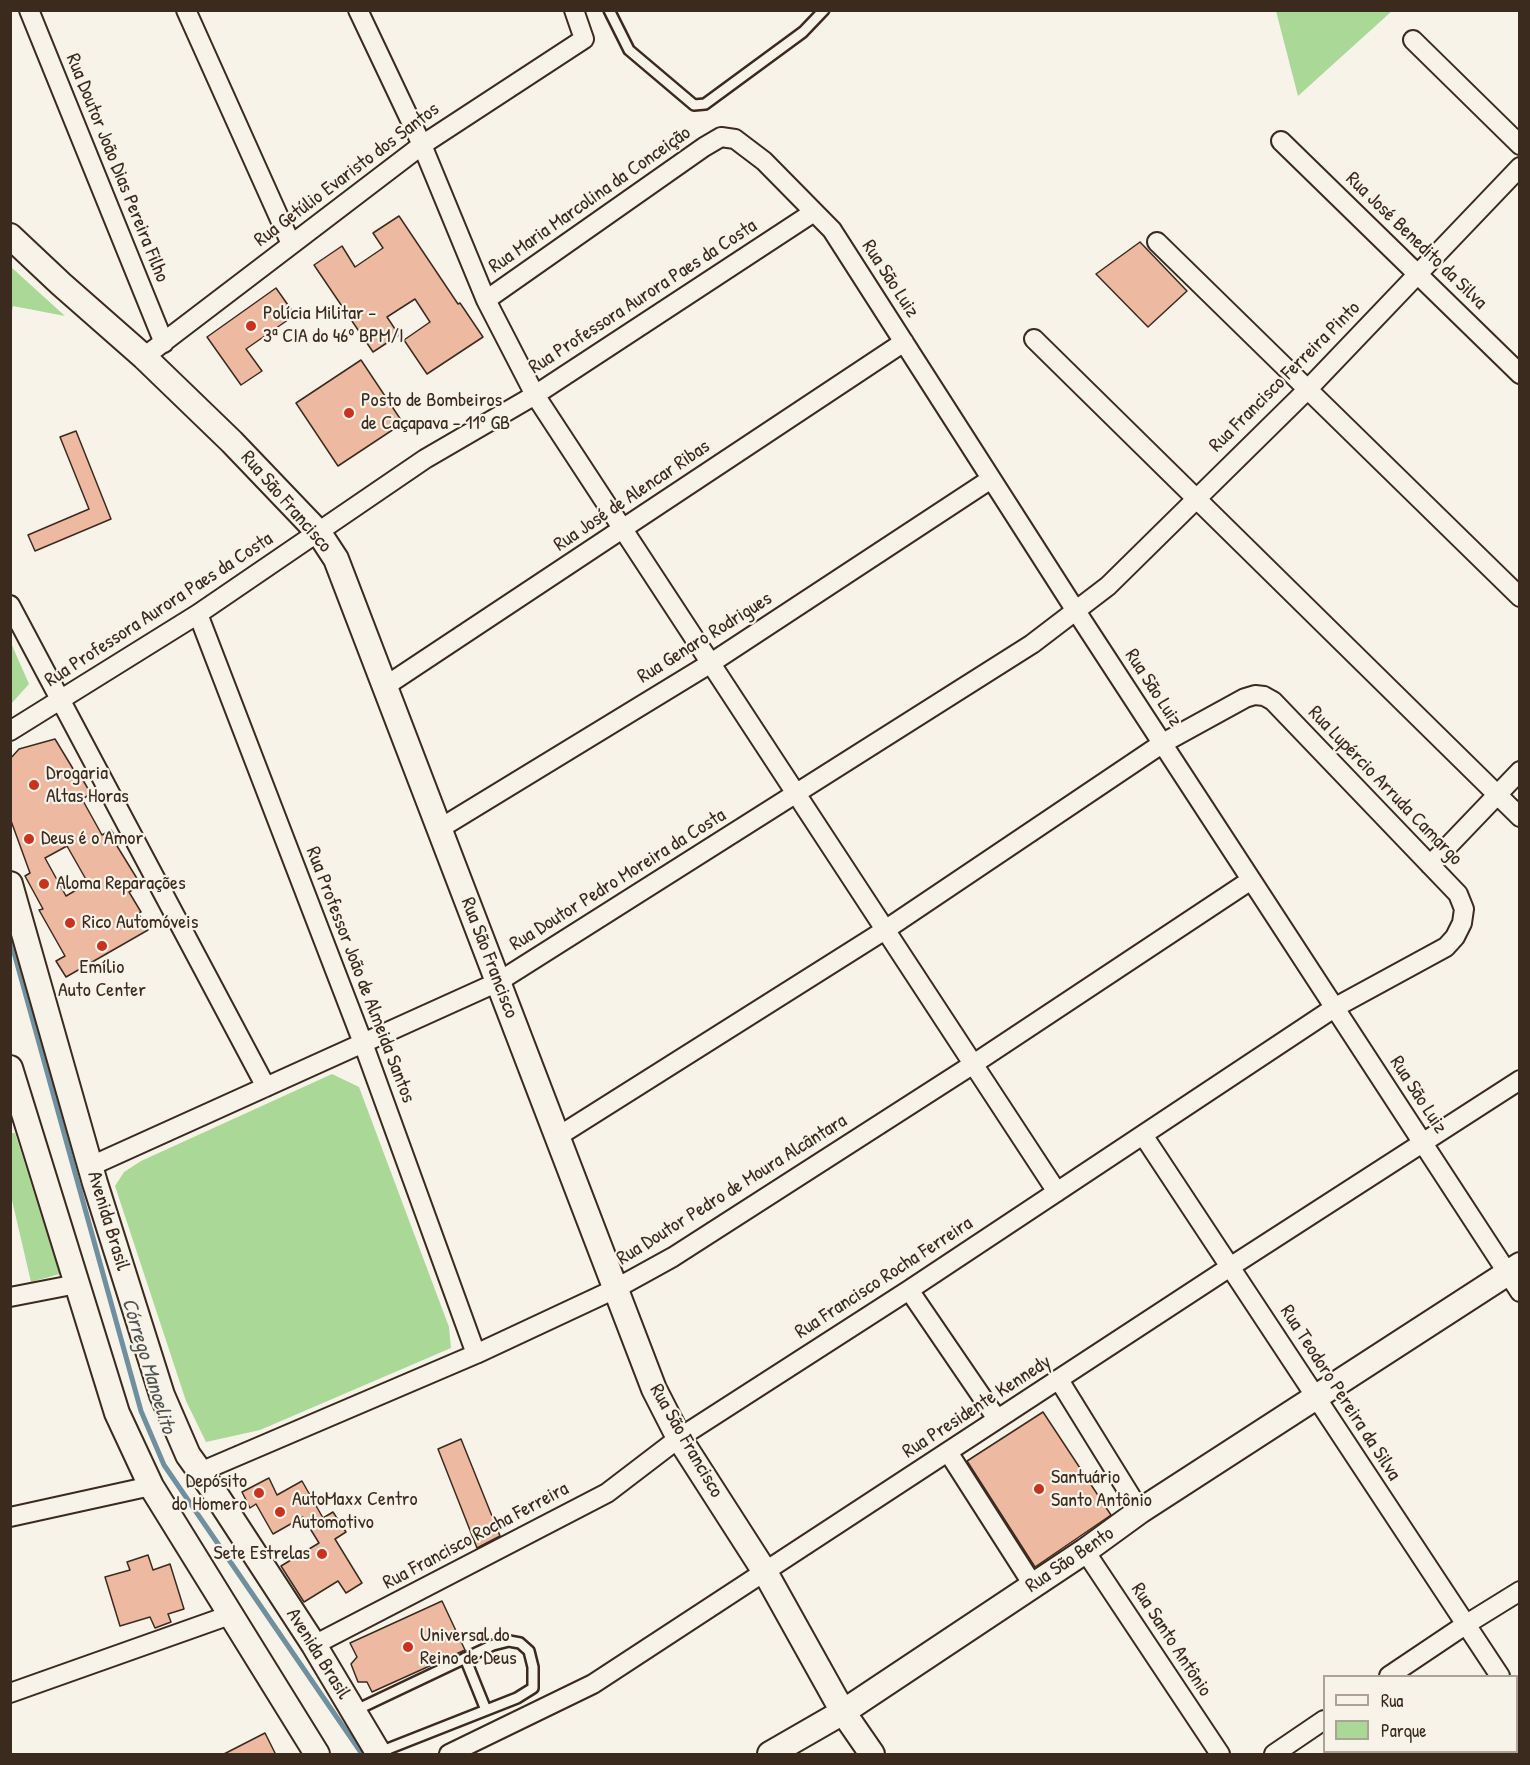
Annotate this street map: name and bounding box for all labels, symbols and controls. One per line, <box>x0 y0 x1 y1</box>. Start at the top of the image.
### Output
street label: Rua Doutor João Dias Pereira Filho <box>60 50 174 286</box>
street label: Rua Getúlio Evaristo dos Santos <box>250 98 444 252</box>
street label: Rua Maria Marcolina da Conceição <box>485 121 695 279</box>
street label: Rua José Benedito da Silva <box>1340 167 1492 315</box>
street label: Rua Professora Aurora Paes da Costa <box>525 214 761 380</box>
street label: Rua São Luiz <box>856 236 924 322</box>
street label: Rua Francisco Ferreira Pinto <box>1205 297 1365 457</box>
place label: Polícia Militar - 3ª CIA do 46º BPM/I <box>263 302 404 349</box>
marker: Polícia Militar - 3ª CIA do 46º BPM/I <box>244 319 258 333</box>
place label: Posto de Bombeiros de Caçapava - 11º GB <box>361 389 510 436</box>
marker: Posto de Bombeiros de Caçapava - 11º GB <box>342 406 356 420</box>
street label: Rua José de Alencar Ribas <box>549 435 715 557</box>
street label: Rua São Francisco <box>235 446 337 558</box>
street label: Rua Professora Aurora Paes da Costa <box>41 527 277 693</box>
street label: Rua Genaro Rodrigues <box>633 587 777 689</box>
street label: Rua São Luiz <box>1119 645 1187 731</box>
street label: Rua Lupércio Arruda Camargo <box>1303 701 1467 871</box>
place label: Drogaria Altas Horas <box>46 762 129 809</box>
marker: Drogaria Altas Horas <box>27 778 41 792</box>
street label: Rua Doutor Pedro Moreira da Costa <box>506 804 730 956</box>
place label: Deus é o Amor <box>41 827 143 851</box>
marker: Deus é o Amor <box>22 832 36 846</box>
street label: Rua Professor João de Almeida Santos <box>300 844 420 1106</box>
place label: Aloma Reparações <box>56 872 186 896</box>
marker: Aloma Reparações <box>37 877 51 891</box>
street label: Rua São Francisco <box>455 894 523 1022</box>
place label: Rico Automóveis <box>82 911 198 935</box>
marker: Rico Automóveis <box>63 916 77 930</box>
marker: Emílio Auto Center <box>95 939 109 953</box>
place label: Emílio Auto Center <box>58 956 146 1003</box>
street label: Rua São Luiz <box>1384 1052 1452 1138</box>
street label: Rua Doutor Pedro de Moura Alcântara <box>613 1109 851 1271</box>
street label: Avenida Brasil <box>82 1168 134 1274</box>
street label: Rua Francisco Rocha Ferreira <box>791 1212 977 1344</box>
water label: Córrego Manoelito <box>115 1295 181 1437</box>
street label: Rua Teodoro Pereira da Silva <box>1274 1301 1406 1485</box>
street label: Rua Presidente Kennedy <box>898 1350 1056 1464</box>
street label: Rua São Francisco <box>644 1380 728 1502</box>
place label: Santuário Santo Antônio <box>1051 1466 1152 1513</box>
place label: Depósito do Homero <box>172 1470 247 1517</box>
street label: Rua Francisco Rocha Ferreira <box>379 1477 573 1595</box>
marker: Santuário Santo Antônio <box>1032 1482 1046 1496</box>
marker: Depósito do Homero <box>252 1486 266 1500</box>
place label: AutoMaxx Centro Automotivo <box>292 1488 418 1535</box>
marker: AutoMaxx Centro Automotivo <box>273 1505 287 1519</box>
street label: Rua São Bento <box>1021 1522 1119 1598</box>
place label: Sete Estrelas <box>213 1542 310 1566</box>
marker: Sete Estrelas <box>315 1547 329 1561</box>
street label: Rua Santo Antônio <box>1125 1579 1217 1701</box>
street label: Avenida Brasil <box>281 1604 355 1704</box>
place label: Universal do Reino de Deus <box>420 1624 517 1671</box>
marker: Universal do Reino de Deus <box>401 1640 415 1654</box>
legend <box>1323 1675 1518 1753</box>
text: Rua <box>1381 1688 1403 1713</box>
text: Parque <box>1381 1718 1426 1743</box>

